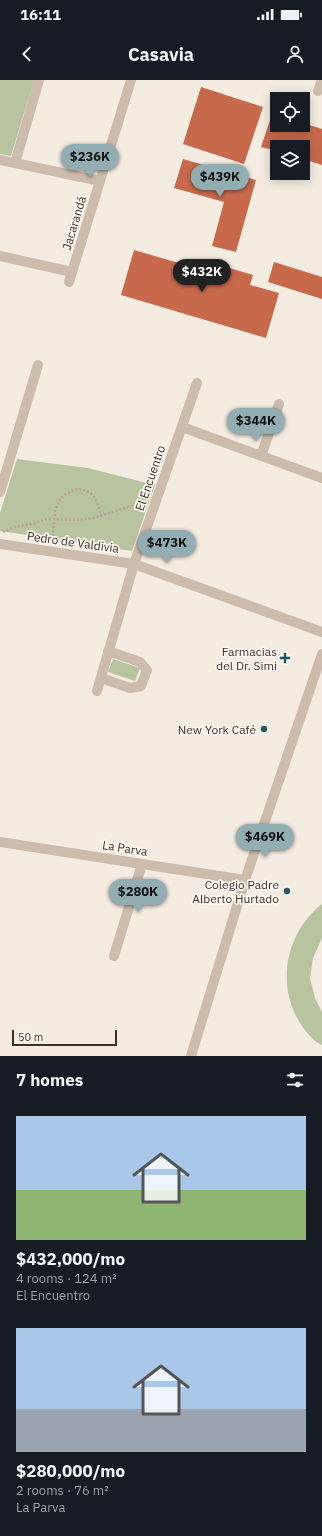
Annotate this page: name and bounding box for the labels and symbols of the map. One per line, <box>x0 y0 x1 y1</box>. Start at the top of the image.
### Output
pin: $236K <box>62 144 118 178</box>
pin: $439K <box>192 164 248 198</box>
street label: Jacarandá <box>59 194 90 252</box>
pin: $432K <box>174 259 230 293</box>
pin: $344K <box>228 408 284 442</box>
street label: El Encuentro <box>132 443 168 513</box>
street label: Pedro de Valdivia <box>26 528 121 556</box>
pin: $473K <box>139 530 195 564</box>
place label: Farmacias del Dr. Simi <box>216 644 277 673</box>
marker: Farmacias del Dr. Simi <box>280 653 290 663</box>
place label: New York Café <box>178 722 256 737</box>
marker: New York Café <box>259 724 269 734</box>
pin: $469K <box>237 824 293 858</box>
street label: La Parva <box>101 837 149 859</box>
place label: Colegio Padre Alberto Hurtado <box>192 877 279 906</box>
pin: $280K <box>110 879 166 913</box>
marker: Colegio Padre Alberto Hurtado <box>282 886 292 896</box>
scale bar <box>12 1028 117 1047</box>

